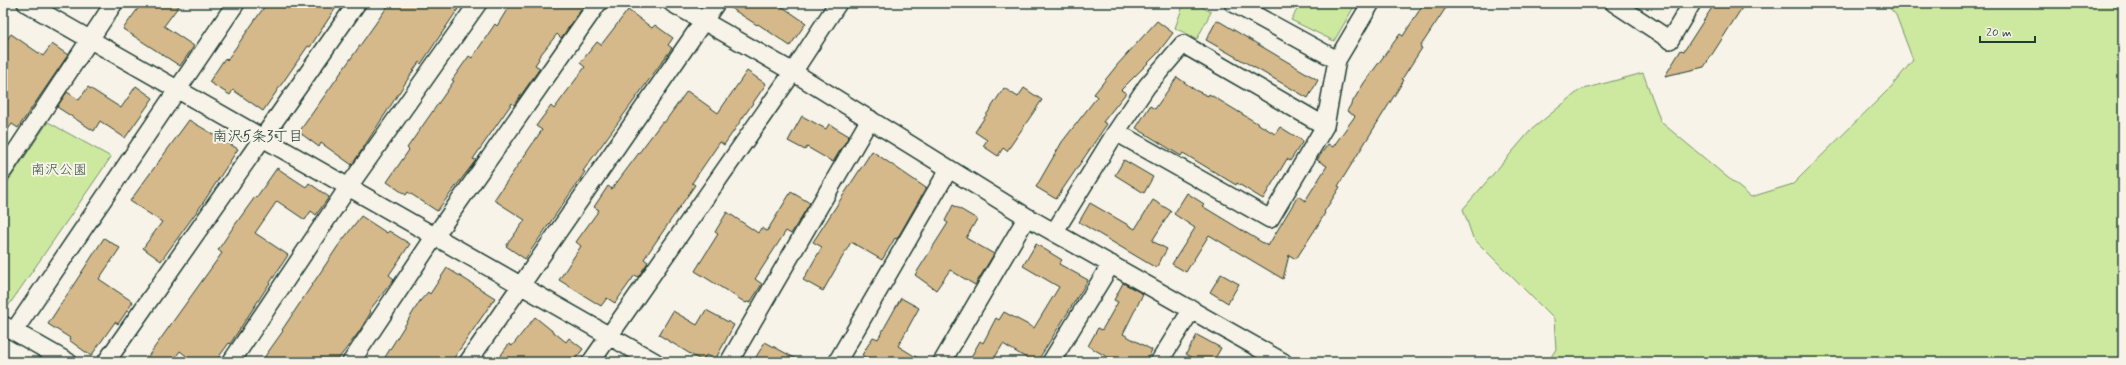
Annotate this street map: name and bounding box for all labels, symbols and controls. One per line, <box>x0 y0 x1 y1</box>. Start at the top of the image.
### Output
scale bar <box>1980 18 2035 44</box>
text: 20 m <box>1986 25 2012 41</box>
district label: 南沢5条3丁目 <box>213 127 303 147</box>
park label: 南沢公園 <box>31 161 87 179</box>

